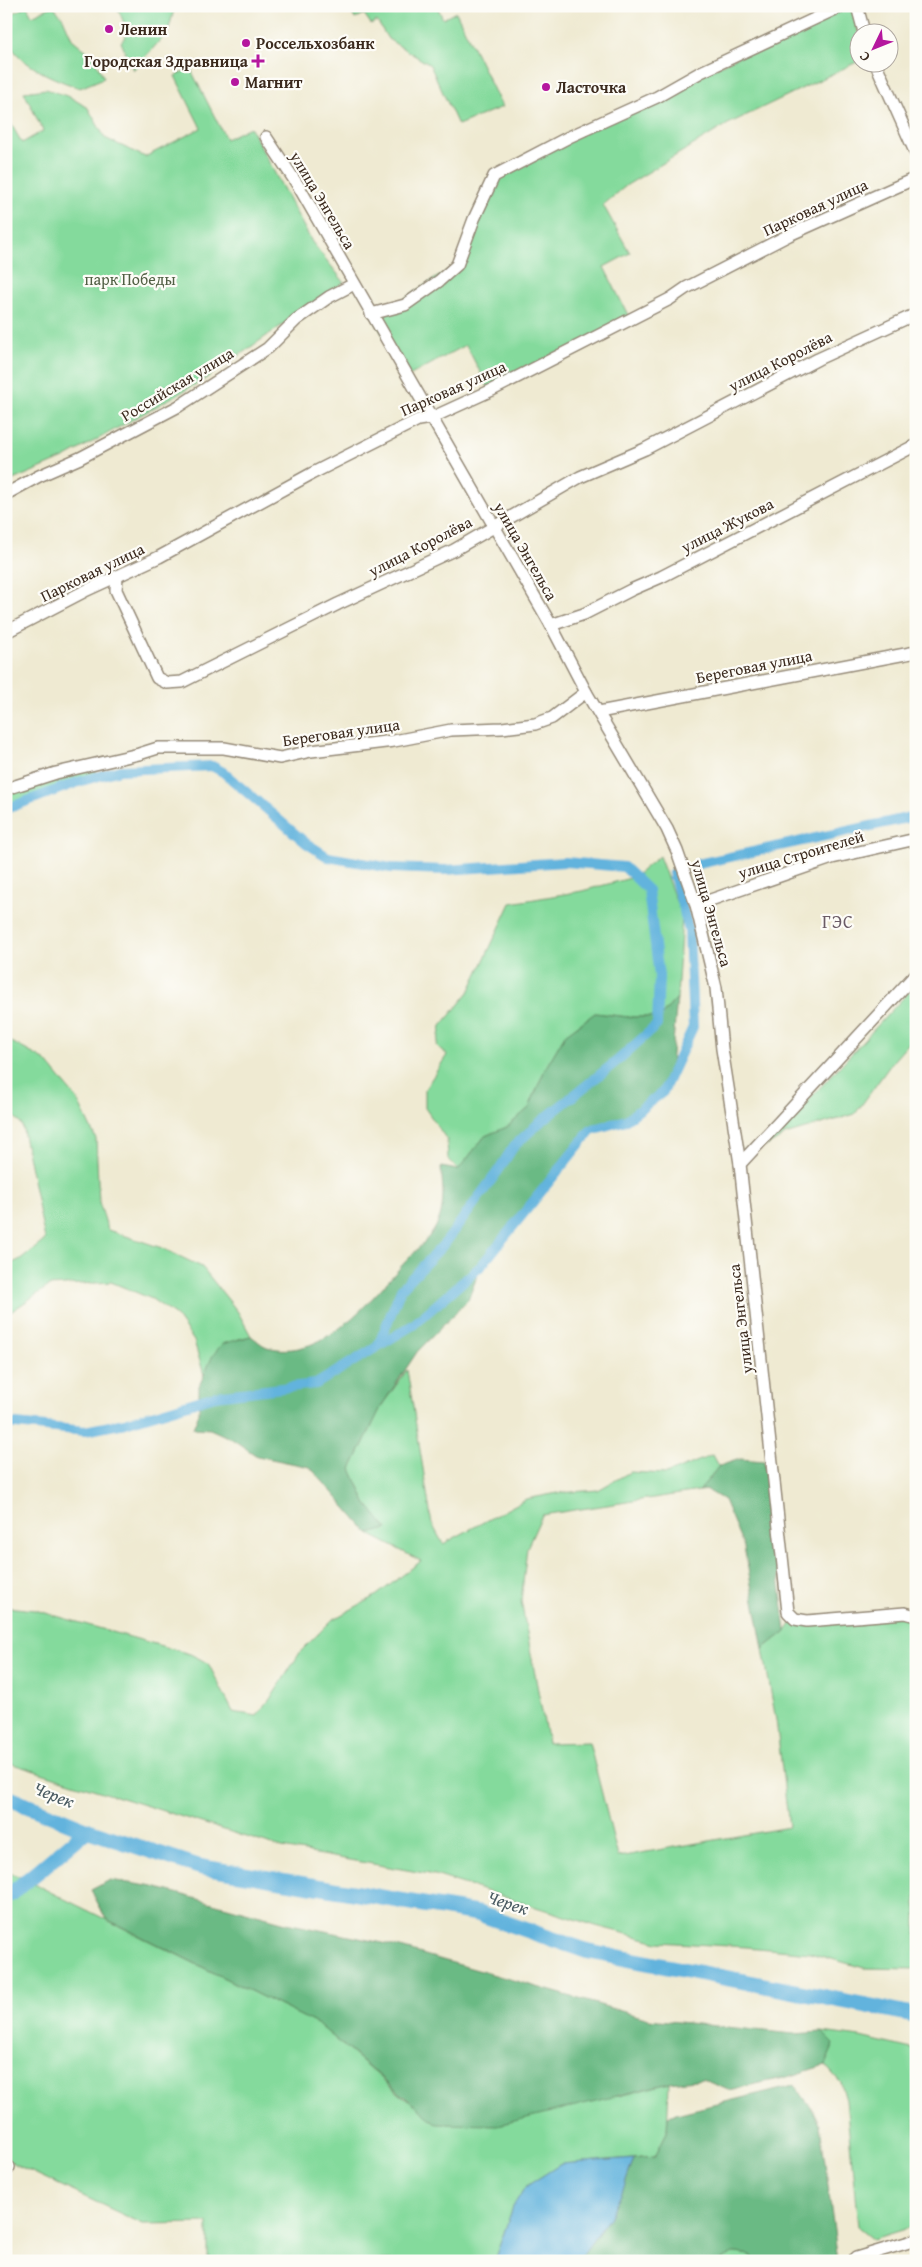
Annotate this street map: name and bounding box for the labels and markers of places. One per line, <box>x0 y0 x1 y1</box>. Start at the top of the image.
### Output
place label: Ленин <box>119 17 167 41</box>
marker: Ленин <box>103 23 115 35</box>
place label: Россельхозбанк <box>256 31 375 55</box>
marker: Россельхозбанк <box>240 37 252 49</box>
place label: Городская Здравница <box>84 49 249 73</box>
marker: Городская Здравница <box>252 55 264 67</box>
place label: Магнит <box>245 70 303 94</box>
place label: Ласточка <box>556 75 627 99</box>
marker: Магнит <box>229 76 241 88</box>
marker: Ласточка <box>540 81 552 93</box>

